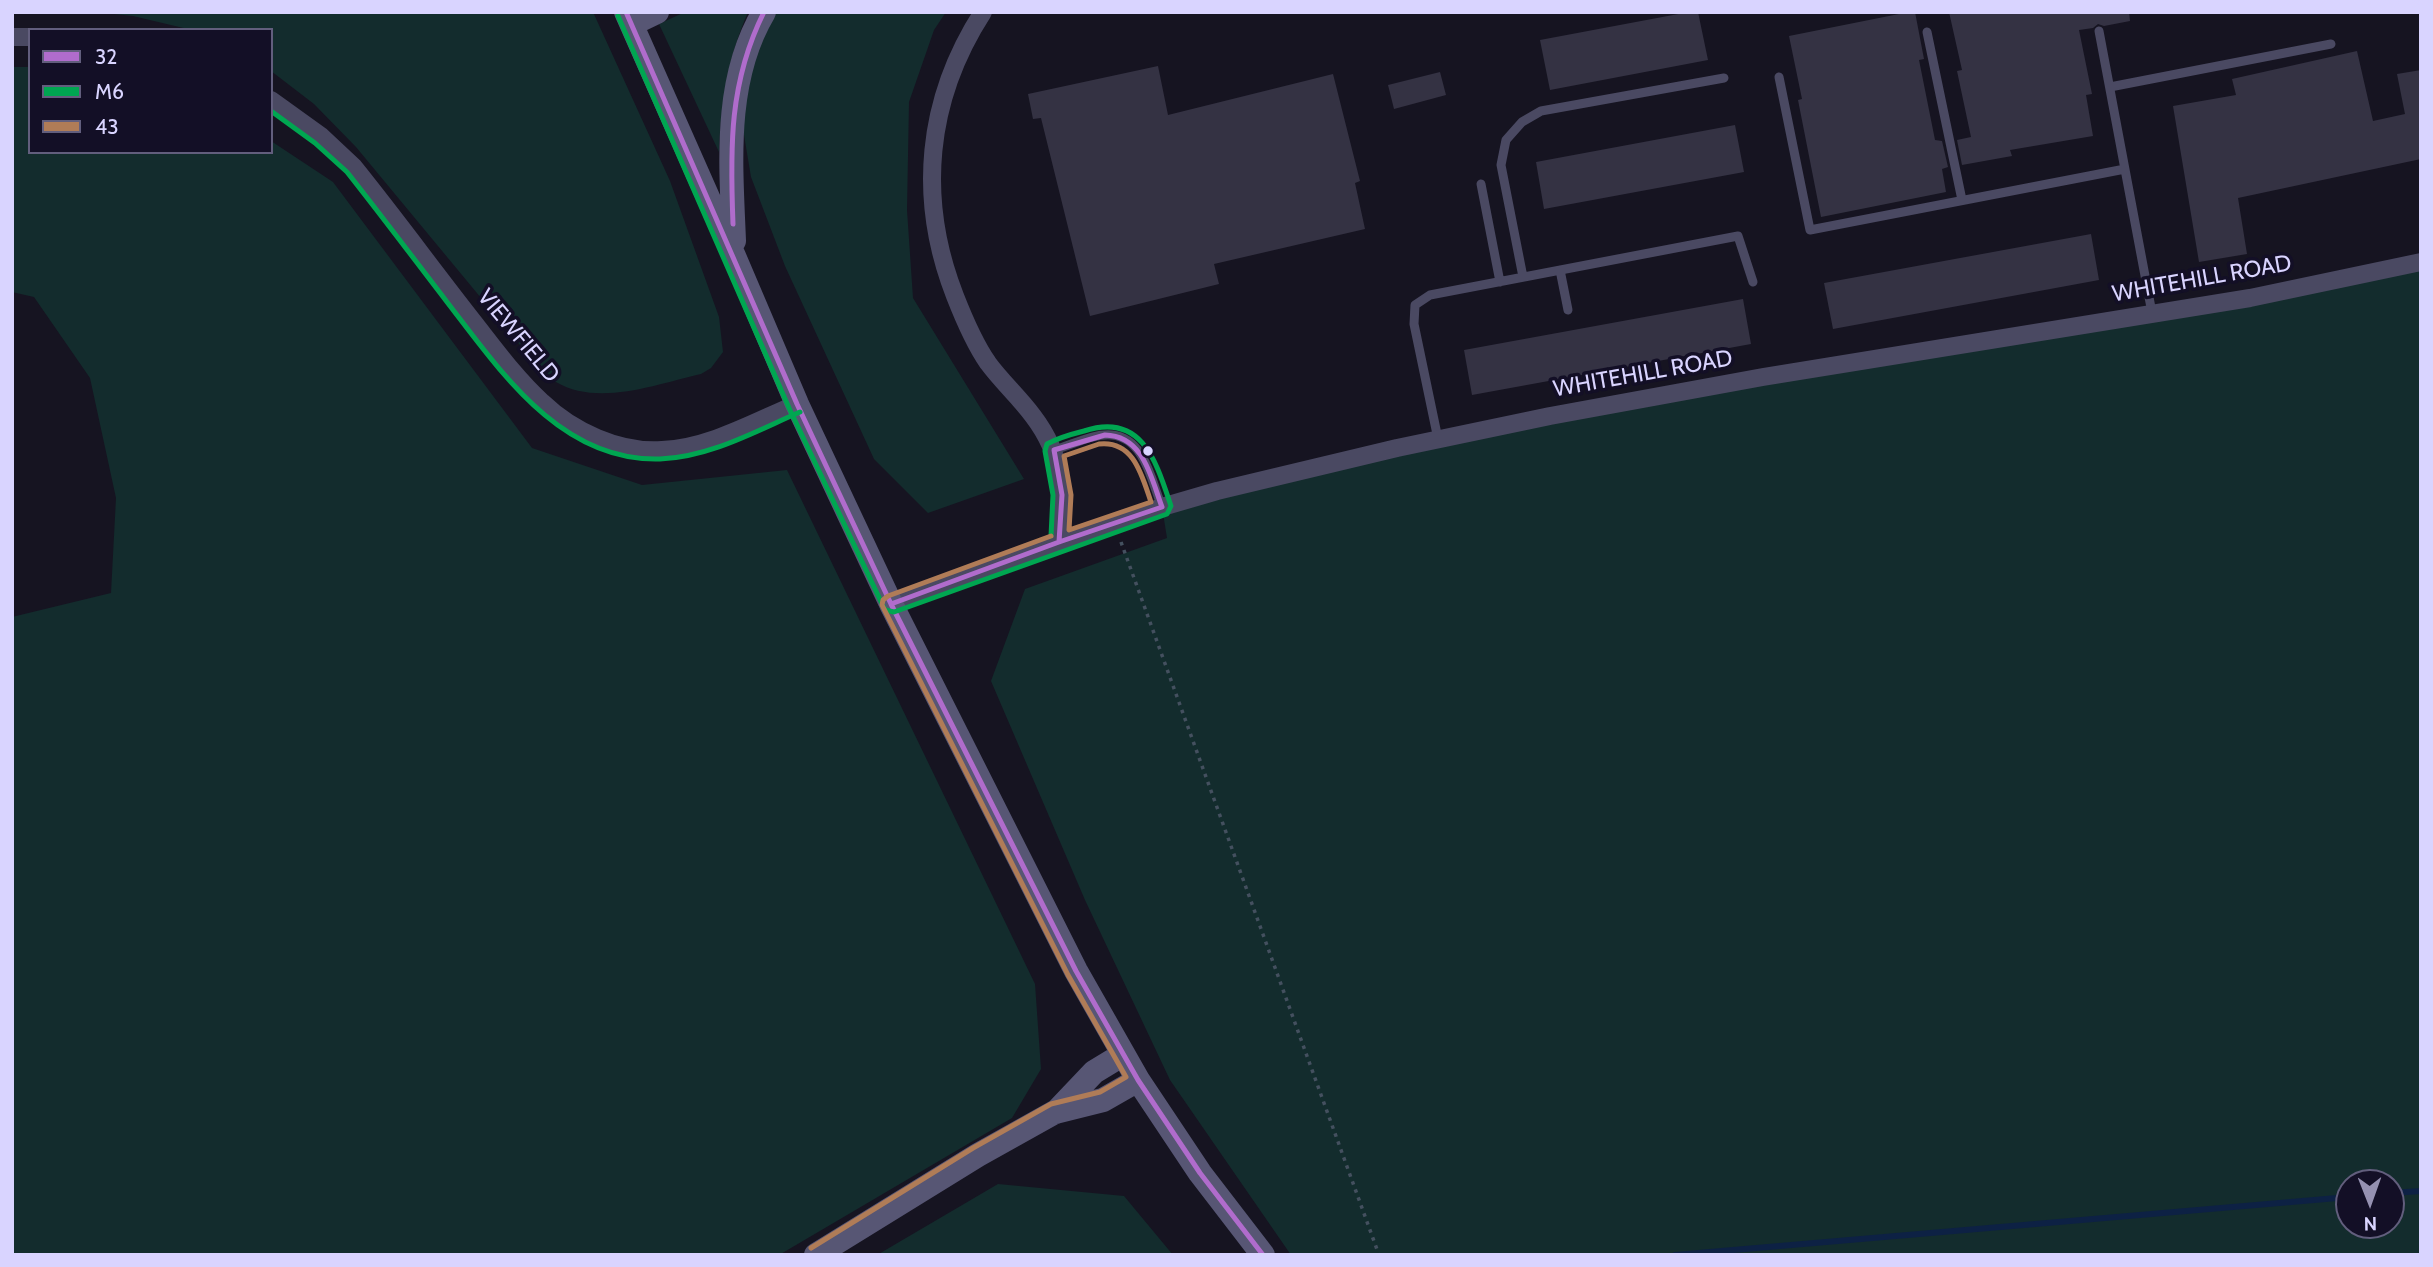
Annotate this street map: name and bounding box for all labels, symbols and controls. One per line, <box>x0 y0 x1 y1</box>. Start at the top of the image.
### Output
legend <box>28 28 273 154</box>
text: 32 <box>95 44 117 69</box>
text: M6 <box>95 79 124 104</box>
text: 43 <box>95 114 119 139</box>
street label: WHITEHILL ROAD <box>2110 250 2294 308</box>
street label: VIEWFIELD <box>471 284 565 388</box>
street label: WHITEHILL ROAD <box>1551 345 1735 403</box>
unlabelled marker <box>1141 444 1155 458</box>
north arrow <box>2335 1169 2405 1239</box>
text: N <box>2363 1212 2377 1235</box>

